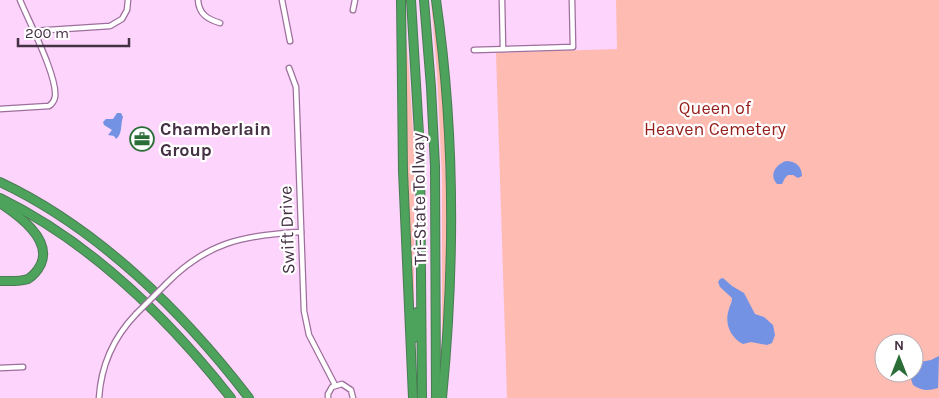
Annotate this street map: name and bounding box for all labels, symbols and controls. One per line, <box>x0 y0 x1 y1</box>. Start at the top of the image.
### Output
scale bar <box>18 15 129 47</box>
text: 200 m <box>25 24 69 42</box>
park label: Queen of Heaven Cemetery <box>644 97 787 140</box>
place label: Chamberlain Group <box>160 118 271 161</box>
office icon: Chamberlain Group <box>129 126 155 152</box>
street label: Tri-State Tollway <box>407 132 431 265</box>
street label: Swift Drive <box>274 185 300 275</box>
north arrow <box>874 333 924 383</box>
text: N <box>894 337 904 354</box>

